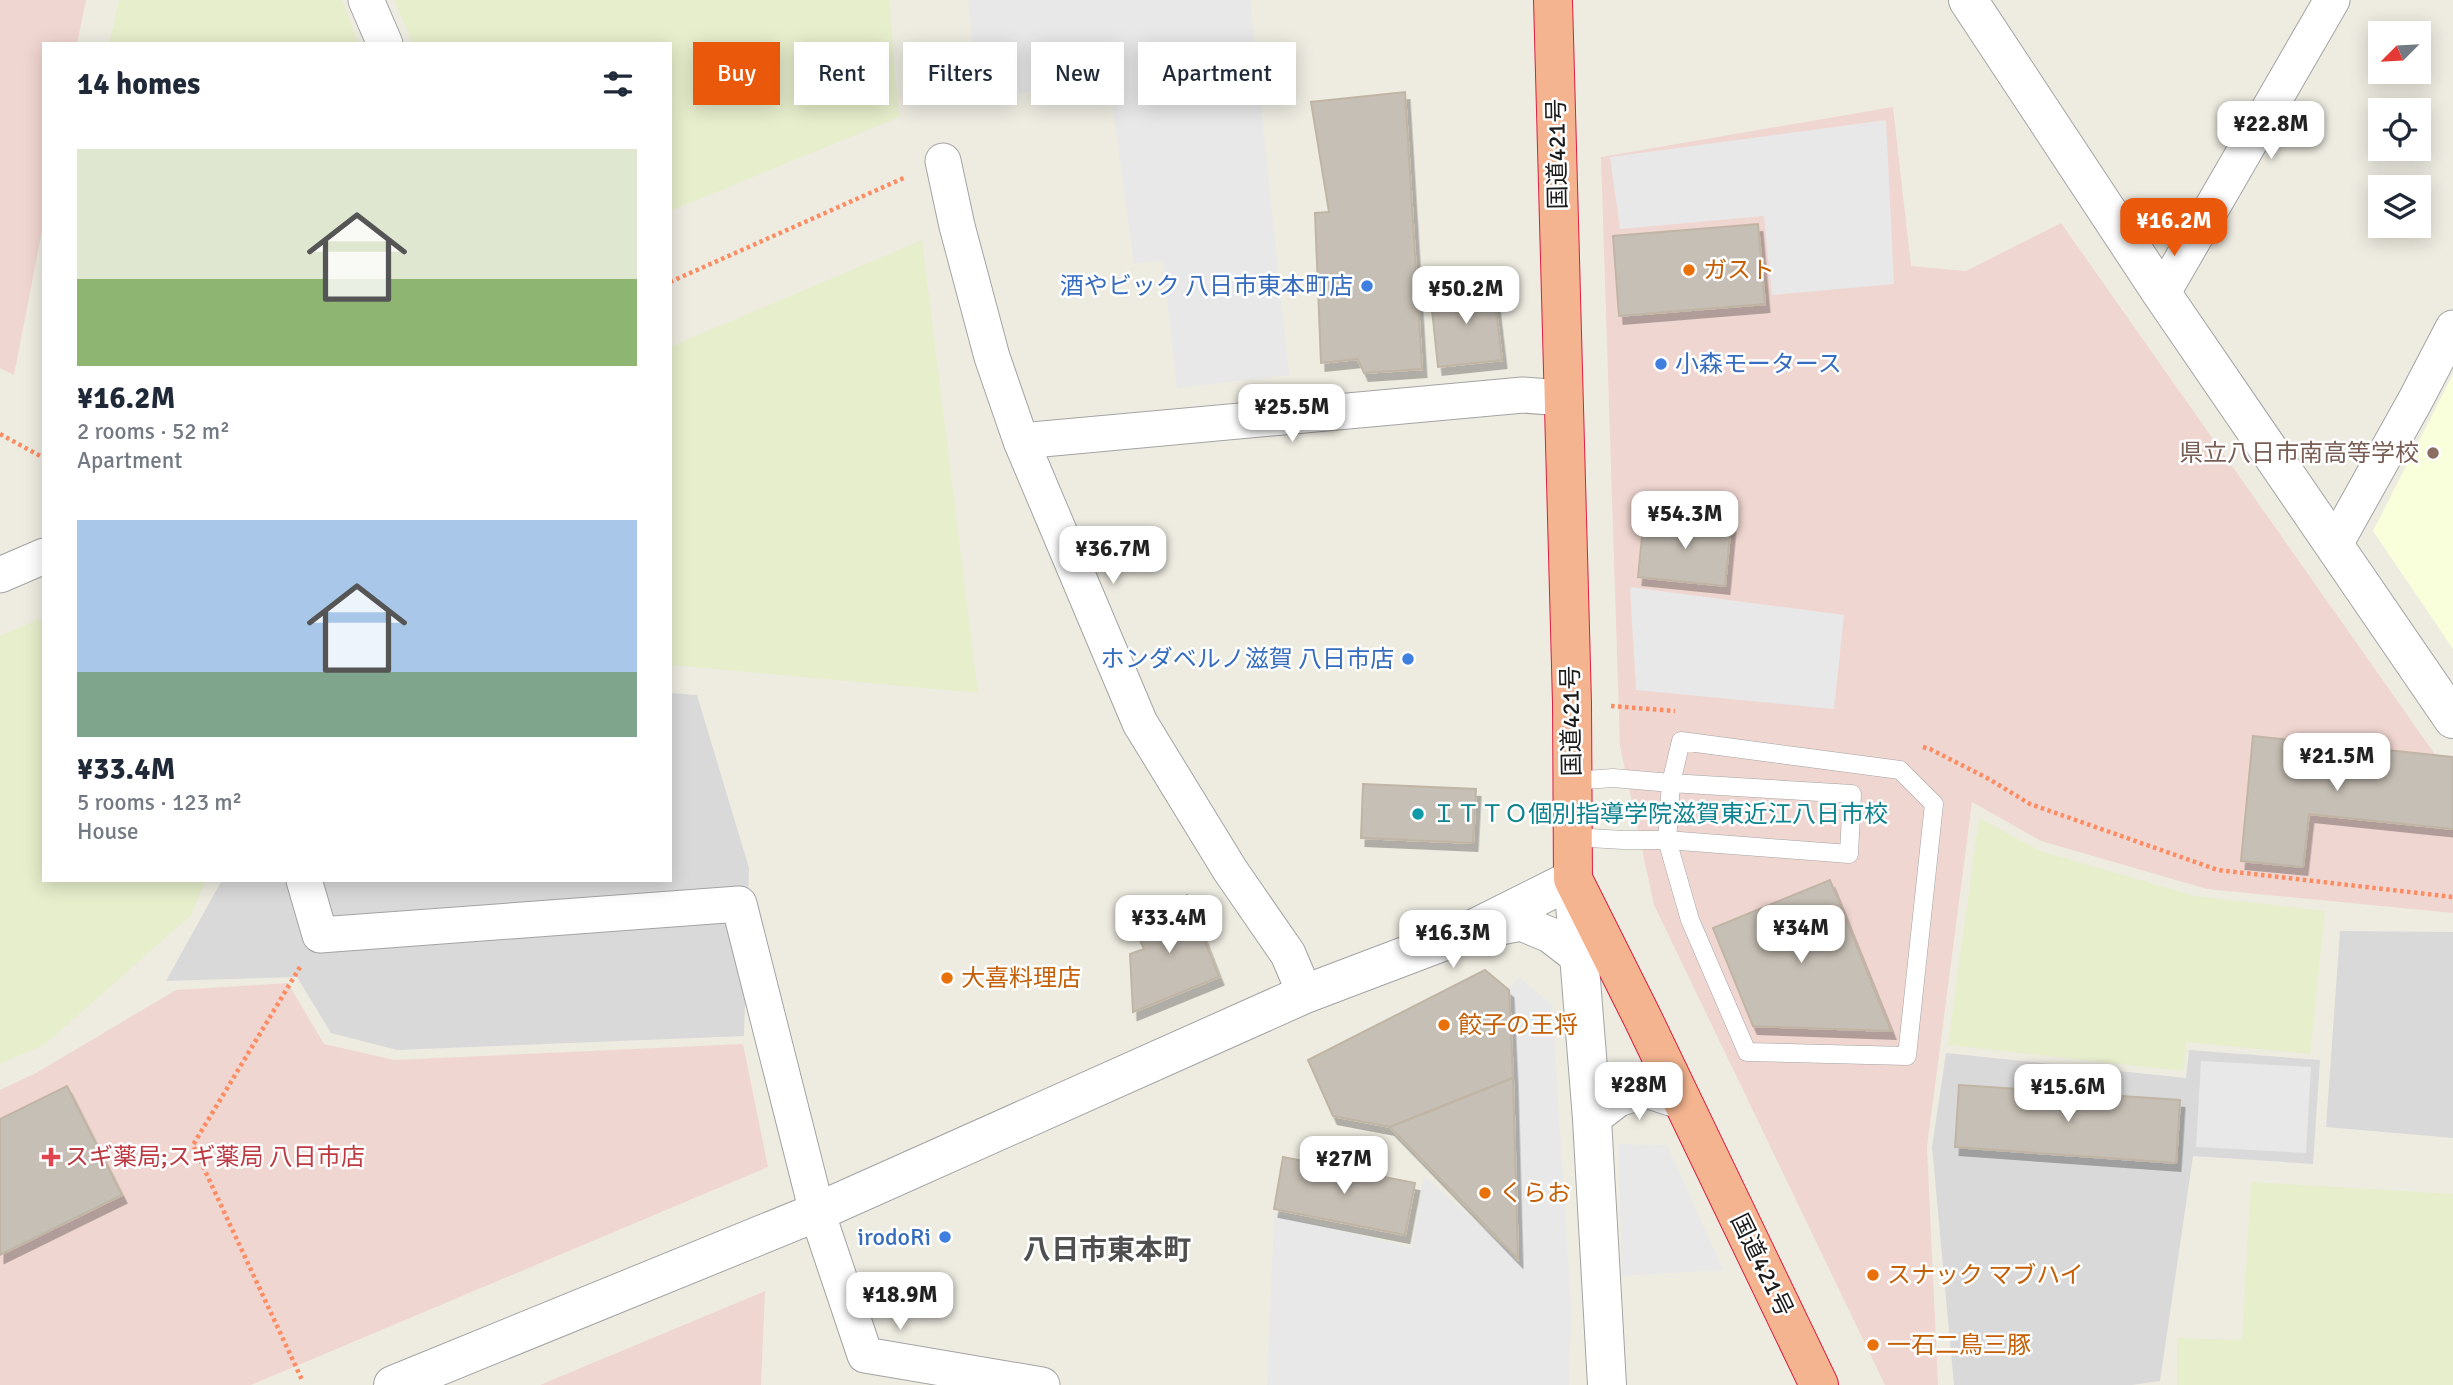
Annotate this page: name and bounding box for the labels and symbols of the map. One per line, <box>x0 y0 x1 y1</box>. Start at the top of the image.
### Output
north arrow <box>2368 21 2431 84</box>
street label: 国道421号 <box>1541 98 1573 210</box>
pin: ¥22.8M <box>2214 102 2328 161</box>
pin: ¥16.2M <box>2117 198 2231 258</box>
place label: ガスト <box>1703 255 1775 285</box>
marker: ガスト <box>1681 262 1697 278</box>
pin: ¥50.2M <box>1409 266 1523 326</box>
place label: 酒やビック 八日市東本町店 <box>1060 271 1353 301</box>
marker: 酒やビック 八日市東本町店 <box>1359 278 1375 294</box>
place label: 小森モータース <box>1675 349 1842 379</box>
marker: 小森モータース <box>1653 356 1669 372</box>
pin: ¥25.5M <box>1235 384 1349 444</box>
place label: 県立八日市南高等学校 <box>2179 438 2419 468</box>
marker: 県立八日市南高等学校 <box>2425 445 2441 461</box>
pin: ¥54.3M <box>1628 491 1742 551</box>
pin: ¥36.7M <box>1056 526 1170 586</box>
place label: ホンダベルノ滋賀 八日市店 <box>1101 644 1394 674</box>
marker: ホンダベルノ滋賀 八日市店 <box>1400 651 1416 667</box>
street label: 国道421号 <box>1555 665 1587 777</box>
pin: ¥21.5M <box>2280 734 2394 793</box>
place label: ＩＴＴＯ個別指導学院滋賀東近江八日市校 <box>1432 799 1888 829</box>
marker: ＩＴＴＯ個別指導学院滋賀東近江八日市校 <box>1410 806 1426 822</box>
pin: ¥33.4M <box>1112 895 1226 955</box>
pin: ¥34M <box>1760 906 1842 965</box>
pin: ¥16.3M <box>1396 911 1510 970</box>
place label: 大喜料理店 <box>961 963 1081 993</box>
marker: 大喜料理店 <box>939 970 955 986</box>
place label: 餃子の王将 <box>1458 1010 1578 1040</box>
marker: 餃子の王将 <box>1436 1017 1452 1033</box>
pin: ¥28M <box>1598 1062 1680 1122</box>
pin: ¥15.6M <box>2011 1064 2125 1124</box>
pin: ¥27M <box>1303 1136 1385 1196</box>
place label: スギ薬局;スギ薬局 八日市店 <box>65 1142 365 1172</box>
marker: スギ薬局;スギ薬局 八日市店 <box>43 1149 59 1165</box>
place label: くらお <box>1499 1178 1571 1208</box>
marker: くらお <box>1477 1185 1493 1201</box>
street label: 国道421号 <box>1724 1209 1800 1321</box>
place label: irodoRi <box>858 1222 931 1252</box>
marker: irodoRi <box>937 1229 953 1245</box>
district label: 八日市東本町 <box>1023 1233 1191 1267</box>
place label: スナック マブハイ <box>1887 1260 2084 1290</box>
marker: スナック マブハイ <box>1865 1267 1881 1283</box>
pin: ¥18.9M <box>843 1272 957 1332</box>
place label: 一石二鳥三豚 <box>1887 1330 2031 1360</box>
marker: 一石二鳥三豚 <box>1865 1337 1881 1353</box>

